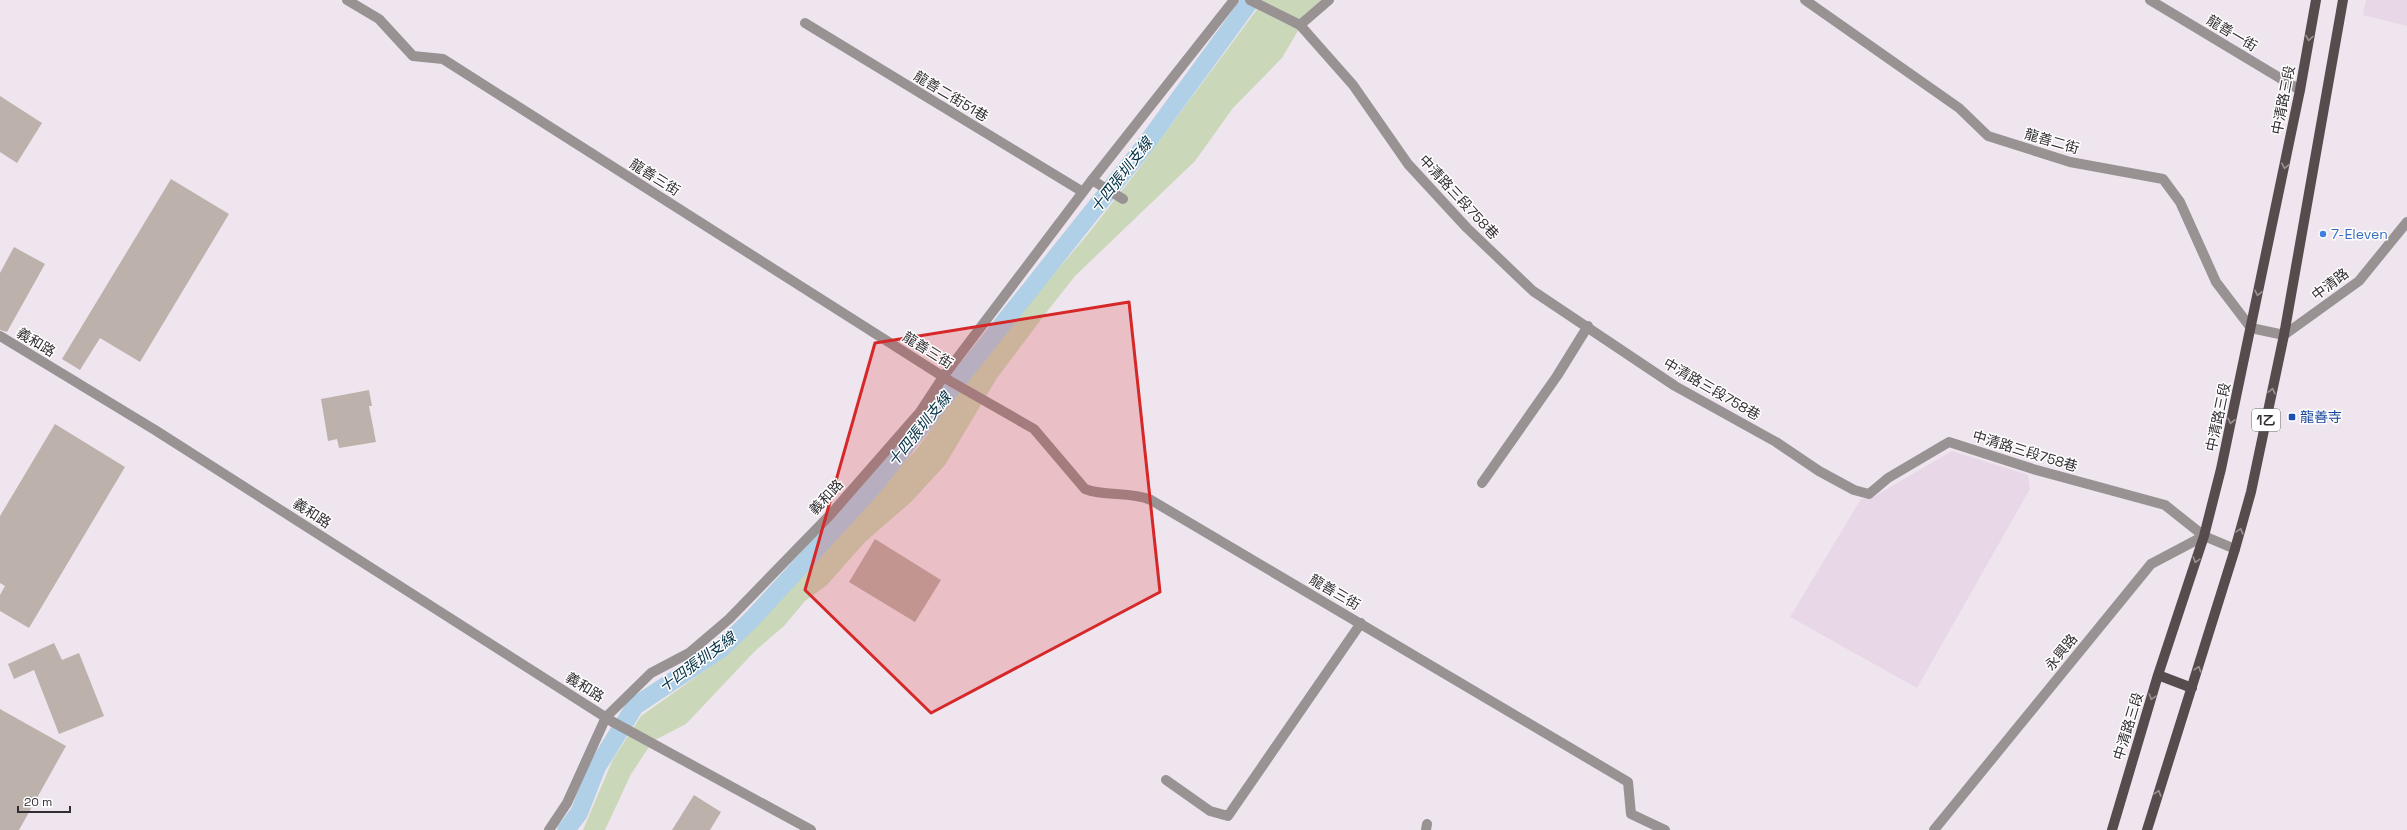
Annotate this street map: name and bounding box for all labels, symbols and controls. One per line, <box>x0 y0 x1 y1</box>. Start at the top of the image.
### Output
street label: 龍善一街 <box>2203 11 2261 55</box>
one-way arrow <box>2305 35 2313 41</box>
street label: 中清路三段 <box>2267 64 2299 136</box>
street label: 龍善二街51巷 <box>910 67 992 125</box>
street label: 龍善二街 <box>2023 125 2081 157</box>
water label: 十四張圳支線 <box>1086 132 1157 216</box>
street label: 中清路三段758巷 <box>1415 151 1503 243</box>
street label: 龍善三街 <box>626 155 684 199</box>
one-way arrow <box>2281 163 2289 169</box>
place label: 7-Eleven <box>2331 225 2388 243</box>
marker: 7-Eleven <box>2318 229 2328 239</box>
street label: 中清路 <box>2308 264 2352 304</box>
one-way arrow <box>2255 290 2263 297</box>
street label: 義和路 <box>13 323 59 361</box>
street label: 龍善三街 <box>899 328 957 372</box>
street label: 中清路三段758巷 <box>1660 354 1764 424</box>
street label: 中清路三段 <box>2202 381 2234 453</box>
water label: 十四張圳支線 <box>883 387 956 470</box>
one-way arrow <box>2267 388 2276 394</box>
place label: 龍善寺 <box>2300 408 2342 426</box>
road number: 1乙 <box>2252 409 2280 431</box>
marker: 龍善寺 <box>2287 412 2297 422</box>
one-way arrow <box>2228 418 2236 424</box>
street label: 中清路三段758巷 <box>1970 426 2080 476</box>
street label: 義和路 <box>805 476 847 518</box>
street label: 義和路 <box>289 494 335 532</box>
one-way arrow <box>2235 528 2244 535</box>
one-way arrow <box>2192 557 2201 564</box>
street label: 龍善三街 <box>1306 570 1364 614</box>
water label: 十四張圳支線 <box>655 627 741 696</box>
street label: 永興路 <box>2041 630 2081 674</box>
one-way arrow <box>2193 666 2201 673</box>
street label: 義和路 <box>562 668 608 706</box>
street label: 中清路三段 <box>2109 690 2147 762</box>
one-way arrow <box>2148 694 2157 701</box>
scale bar <box>18 788 70 814</box>
one-way arrow <box>2153 789 2162 796</box>
text: 20 m <box>24 794 52 810</box>

